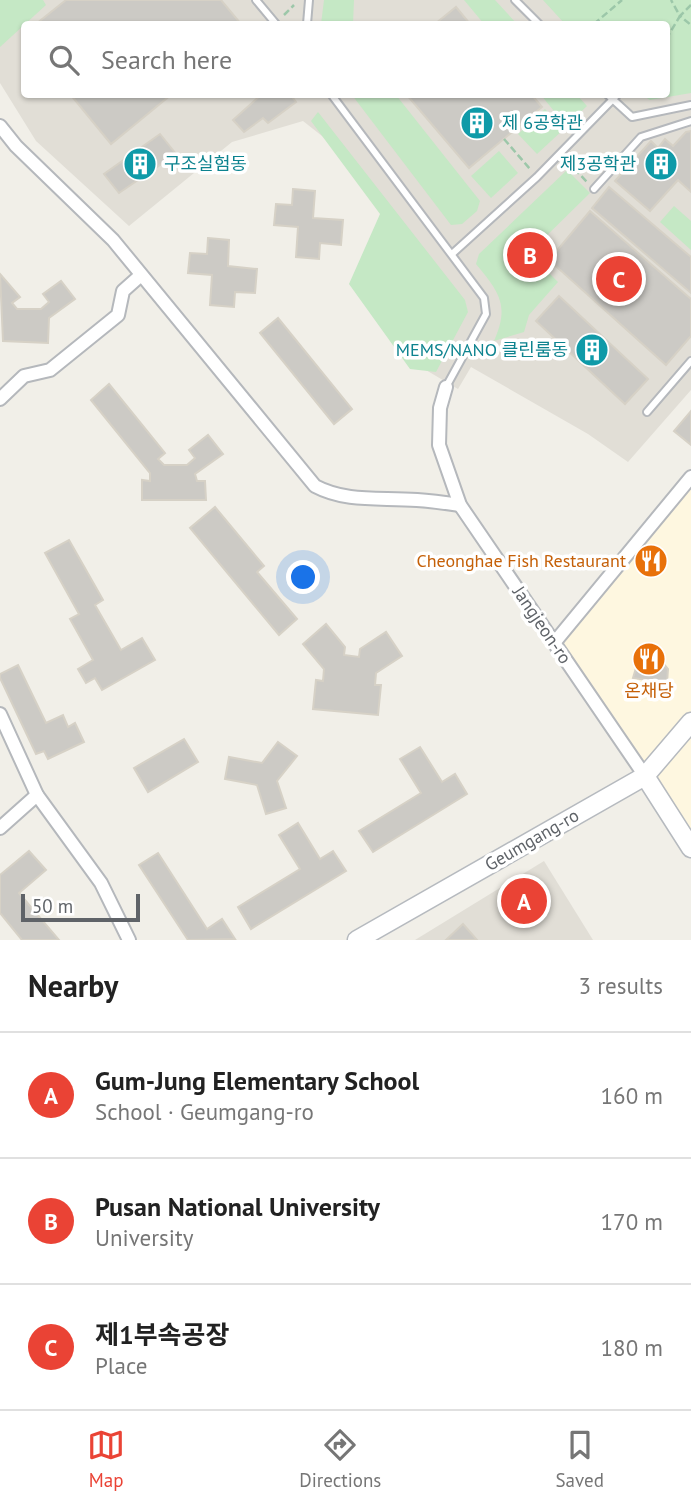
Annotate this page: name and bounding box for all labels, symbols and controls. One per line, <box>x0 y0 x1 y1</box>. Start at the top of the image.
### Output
search box <box>21 21 670 98</box>
icon: search <box>45 41 83 79</box>
text: Search here <box>101 43 232 76</box>
building icon: 제 6공학관 <box>458 104 496 142</box>
place label: 제 6공학관 <box>502 111 583 134</box>
building icon: 구조실험동 <box>121 145 159 183</box>
building icon: 제3공학관 <box>642 145 680 183</box>
place label: 구조실험동 <box>164 152 247 175</box>
place label: 제3공학관 <box>560 152 636 175</box>
pin: B <box>507 229 553 281</box>
pin: C <box>596 253 642 305</box>
building icon: MEMS/NANO 클린룸동 <box>573 331 611 369</box>
place label: MEMS/NANO 클린룸동 <box>396 338 568 361</box>
restaurant icon: Cheonghae Fish Restaurant <box>632 542 670 580</box>
place label: Cheonghae Fish Restaurant <box>416 549 626 572</box>
your location <box>286 560 320 594</box>
street label: Jangjeon-ro <box>507 580 577 668</box>
restaurant icon: 온채당 <box>630 640 668 678</box>
place label: 온채당 <box>624 679 674 702</box>
street label: Geumgang-ro <box>481 803 583 876</box>
pin: A <box>501 875 547 927</box>
scale bar <box>21 891 140 923</box>
text: 50 m <box>32 894 73 918</box>
text: Nearby <box>28 966 118 1005</box>
text: 3 results <box>579 971 663 1000</box>
text: Gum-Jung Elementary School <box>95 1064 419 1097</box>
text: A <box>44 1081 58 1110</box>
text: 160 m <box>601 1081 663 1110</box>
text: School · Geumgang-ro <box>95 1097 314 1126</box>
text: Pusan National University <box>95 1190 380 1223</box>
text: B <box>44 1207 58 1236</box>
text: 170 m <box>601 1207 663 1236</box>
text: University <box>95 1223 193 1252</box>
text: 제1부속공장 <box>95 1318 229 1351</box>
text: C <box>45 1333 57 1362</box>
text: 180 m <box>601 1333 663 1362</box>
text: Place <box>95 1351 148 1380</box>
tab: Map <box>87 1426 125 1492</box>
tab: Directions <box>299 1426 381 1492</box>
tab: Saved <box>556 1426 604 1492</box>

